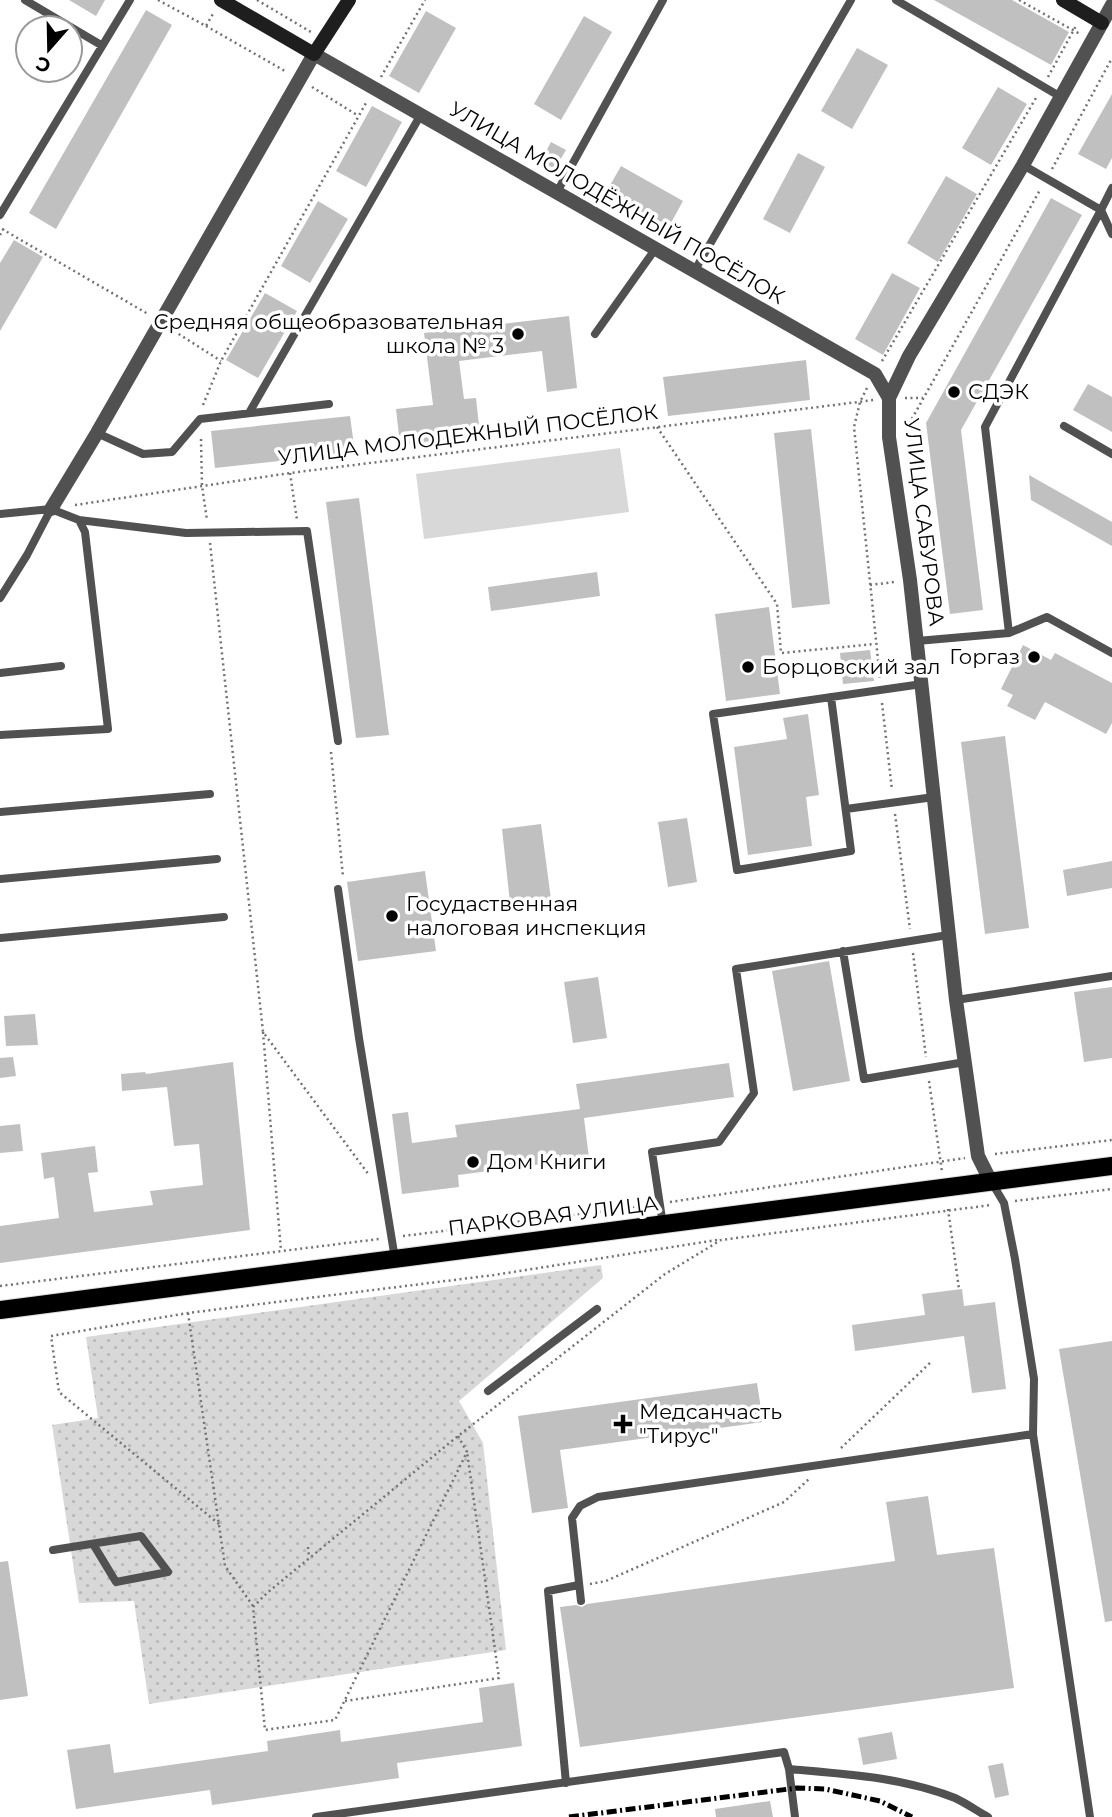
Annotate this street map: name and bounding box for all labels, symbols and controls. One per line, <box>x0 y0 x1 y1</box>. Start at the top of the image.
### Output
north arrow <box>14 14 84 84</box>
text: С <box>33 51 54 78</box>
street label: УЛИЦА МОЛОДЁЖНЫЙ ПОСЁЛОК <box>445 96 789 309</box>
place label: Средняя общеобразовательная школа № 3 <box>154 309 504 358</box>
marker: Средняя общеобразовательная школа № 3 <box>510 326 526 342</box>
place label: СДЭК <box>968 379 1029 404</box>
marker: СДЭК <box>946 384 962 400</box>
street label: УЛИЦА МОЛОДЕЖНЫЙ ПОСЁЛОК <box>277 399 660 470</box>
street label: УЛИЦА САБУРОВА <box>899 417 950 628</box>
place label: Горгаз <box>949 644 1020 669</box>
marker: Горгаз <box>1026 649 1042 665</box>
place label: Борцовский зал <box>762 654 941 679</box>
marker: Борцовский зал <box>740 659 756 675</box>
place label: Госудаственная налоговая инспекция <box>406 891 646 940</box>
marker: Госудаственная налоговая инспекция <box>384 908 400 924</box>
place label: Дом Книги <box>487 1149 606 1174</box>
marker: Дом Книги <box>465 1154 481 1170</box>
street label: ПАРКОВАЯ УЛИЦА <box>446 1190 660 1241</box>
place label: Медсанчасть "Тирус" <box>639 1399 782 1448</box>
marker: Медсанчасть "Тирус" <box>613 1414 633 1434</box>

